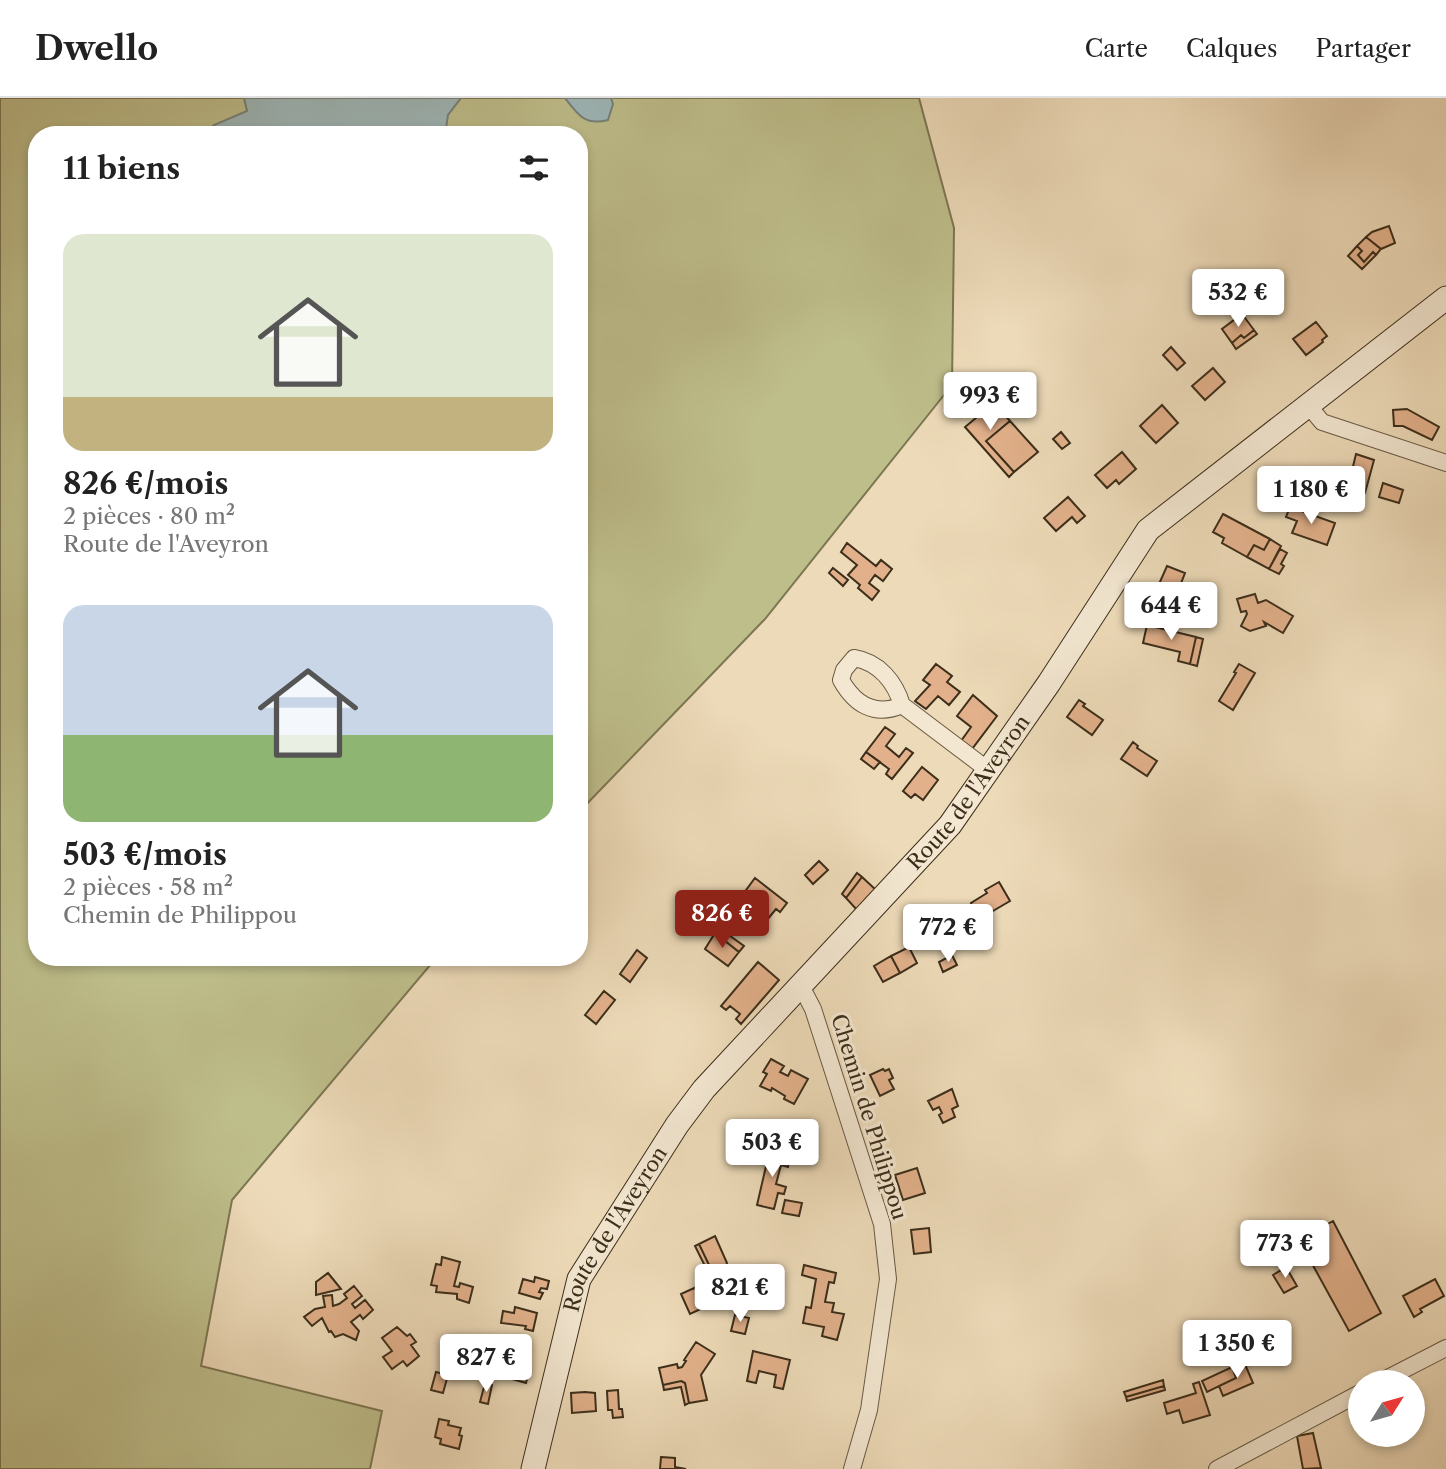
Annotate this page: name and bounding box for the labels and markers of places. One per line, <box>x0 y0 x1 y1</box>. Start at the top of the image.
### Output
pin: 532 € <box>1189 270 1287 329</box>
pin: 993 € <box>941 372 1039 432</box>
pin: 1 180 € <box>1246 466 1376 526</box>
pin: 644 € <box>1122 582 1220 642</box>
pin: 826 € <box>673 890 771 950</box>
pin: 772 € <box>899 904 997 964</box>
pin: 503 € <box>723 1119 821 1179</box>
pin: 773 € <box>1236 1220 1334 1280</box>
pin: 821 € <box>691 1264 789 1324</box>
pin: 1 350 € <box>1172 1320 1302 1380</box>
pin: 827 € <box>437 1334 535 1394</box>

